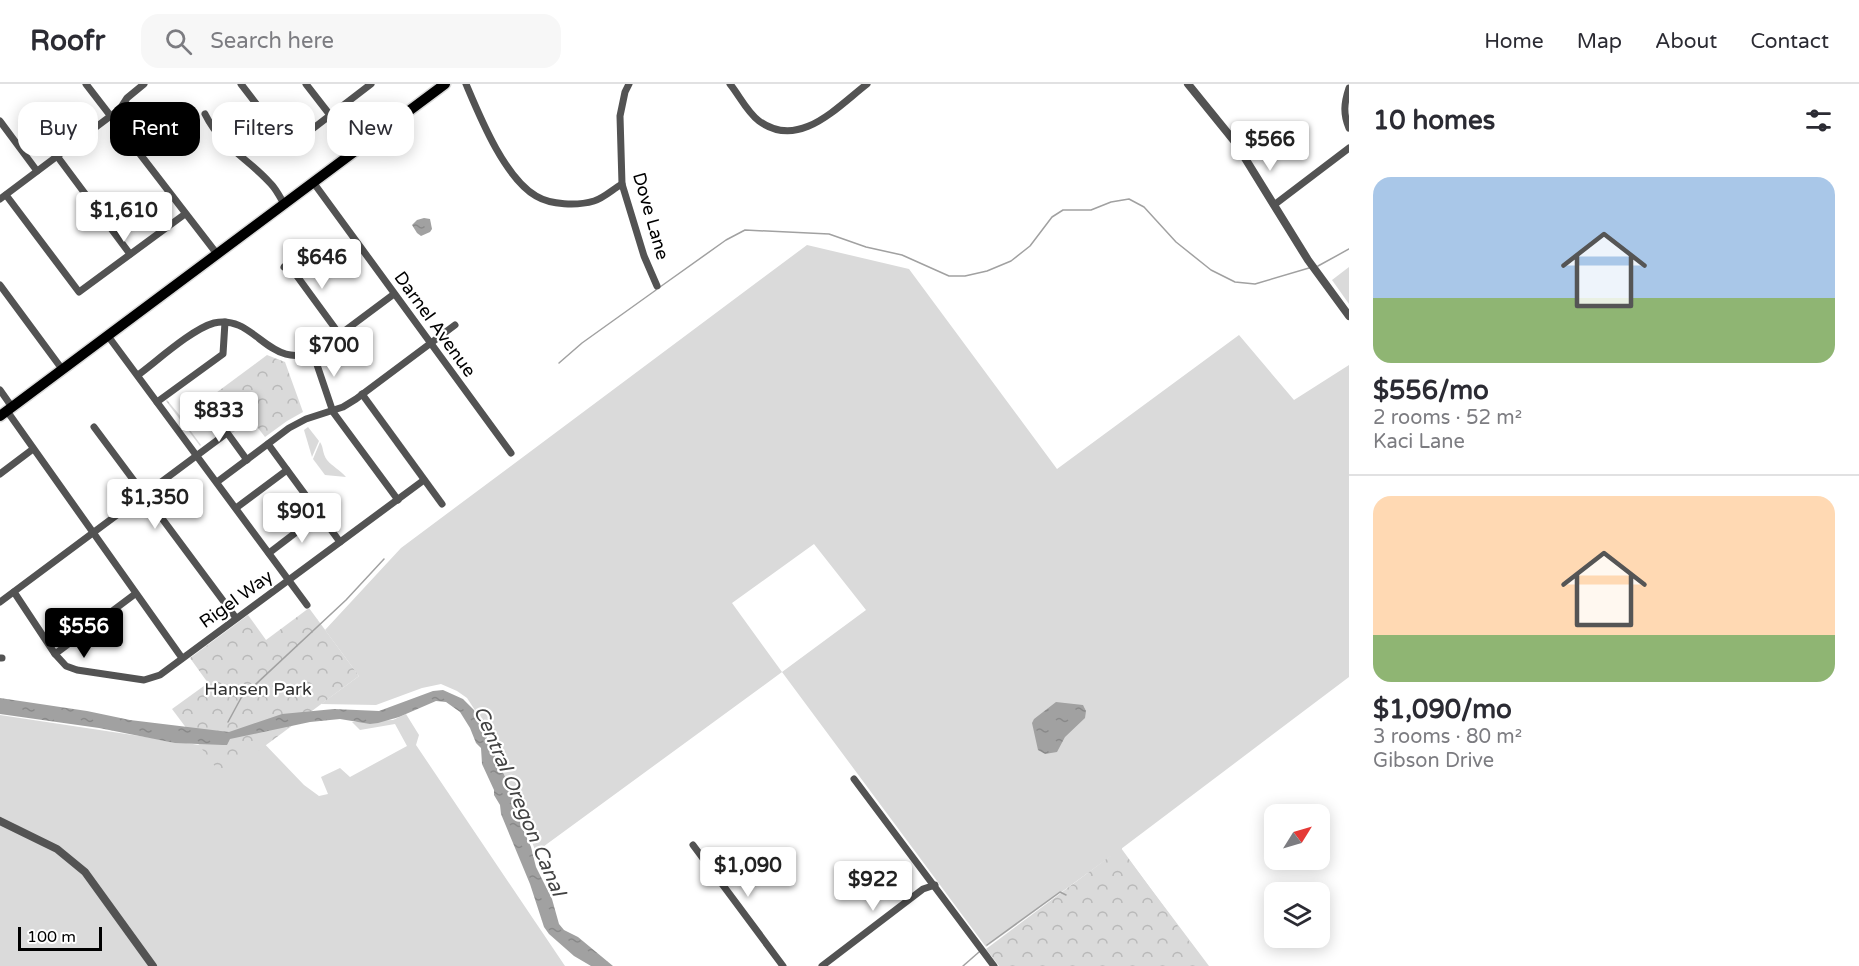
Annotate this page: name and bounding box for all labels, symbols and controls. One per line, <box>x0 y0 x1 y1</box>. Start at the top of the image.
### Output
search box <box>141 14 561 68</box>
text: Roofr <box>30 24 105 58</box>
icon: search <box>162 25 195 58</box>
text: Search here <box>210 28 334 54</box>
text: Home <box>1484 29 1544 54</box>
text: Map <box>1577 29 1622 54</box>
text: About <box>1655 29 1717 54</box>
text: Contact <box>1750 29 1829 54</box>
chip: Buy <box>18 102 98 156</box>
chip: Rent <box>110 102 200 156</box>
chip: Filters <box>212 102 315 156</box>
chip: New <box>327 102 414 156</box>
icon: filters <box>1802 104 1835 137</box>
text: 10 homes <box>1373 105 1495 136</box>
pin: $566 <box>1234 121 1306 172</box>
text: $566 <box>1245 128 1295 152</box>
street label: Dove Lane <box>628 170 674 262</box>
pin: $1,610 <box>75 192 173 243</box>
text: $1,610 <box>90 199 158 223</box>
icon: home <box>1550 216 1658 324</box>
pin: $646 <box>286 239 358 290</box>
text: $646 <box>297 246 347 270</box>
street label: Darnel Avenue <box>389 267 481 381</box>
pin: $700 <box>298 327 370 378</box>
text: $700 <box>309 334 359 358</box>
text: $556/mo <box>1373 375 1489 406</box>
pin: $833 <box>183 392 255 443</box>
text: $833 <box>194 399 244 423</box>
text: 2 rooms · 52 m² <box>1373 406 1522 430</box>
text: Kaci Lane <box>1373 430 1465 454</box>
pin: $1,350 <box>106 479 204 530</box>
text: $1,350 <box>121 486 189 510</box>
pin: $901 <box>266 493 338 544</box>
text: $901 <box>277 500 327 524</box>
icon: home <box>1550 535 1658 643</box>
street label: Rigel Way <box>195 565 277 633</box>
pin: $556 <box>48 608 120 659</box>
text: $556 <box>59 615 109 639</box>
park label: Hansen Park <box>204 678 312 700</box>
text: $1,090/mo <box>1373 694 1512 725</box>
water label: Central Oregon Canal <box>468 702 571 901</box>
text: 3 rooms · 80 m² <box>1373 725 1522 749</box>
text: Gibson Drive <box>1373 749 1494 773</box>
north arrow <box>1264 804 1330 870</box>
map controls <box>1264 804 1330 948</box>
pin: $1,090 <box>699 847 797 898</box>
text: $1,090 <box>714 854 782 878</box>
pin: $922 <box>837 861 909 912</box>
text: $922 <box>848 868 898 892</box>
button: layers <box>1264 882 1330 948</box>
scale bar <box>18 924 102 952</box>
text: 100 m <box>27 927 76 947</box>

